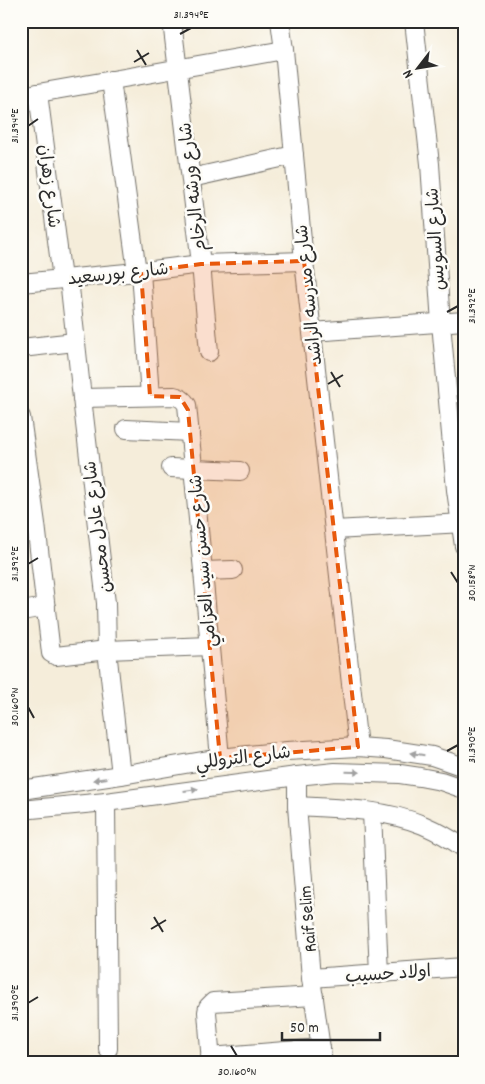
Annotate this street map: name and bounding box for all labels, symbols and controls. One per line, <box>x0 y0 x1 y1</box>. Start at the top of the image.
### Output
text: 31.394°E <box>173 7 209 24</box>
north arrow <box>392 42 442 92</box>
text: N <box>398 65 419 82</box>
text: 31.394°E <box>7 108 24 144</box>
street label: شارع ورشه الرخام <box>174 121 215 253</box>
street label: شارع زهران <box>30 143 65 230</box>
street label: شارع السويس <box>421 187 454 291</box>
street label: شارع مدرسه الراشد <box>291 223 330 366</box>
street label: شارع بورسعيد <box>67 258 170 293</box>
text: 31.392°E <box>464 288 481 324</box>
street label: شارع عادل محسن <box>79 459 120 594</box>
street label: شارع حسن سيد العزامي <box>184 473 225 648</box>
text: 31.392°E <box>7 546 24 582</box>
text: 30.158°N <box>464 565 481 601</box>
text: 30.160°N <box>7 688 24 726</box>
text: 31.390°E <box>464 726 481 763</box>
street label: شارع التروللي <box>194 741 293 779</box>
one-way arrow <box>408 750 424 758</box>
one-way arrow <box>345 769 361 777</box>
one-way arrow <box>91 775 107 783</box>
one-way arrow <box>184 786 200 794</box>
street label: Raif Selim <box>294 884 325 953</box>
street label: اولاد حسيب <box>344 960 432 991</box>
text: 31.390°E <box>7 984 24 1021</box>
scale bar <box>282 1009 380 1041</box>
text: 50 m <box>290 1018 319 1040</box>
text: 30.160°N <box>218 1064 256 1081</box>

